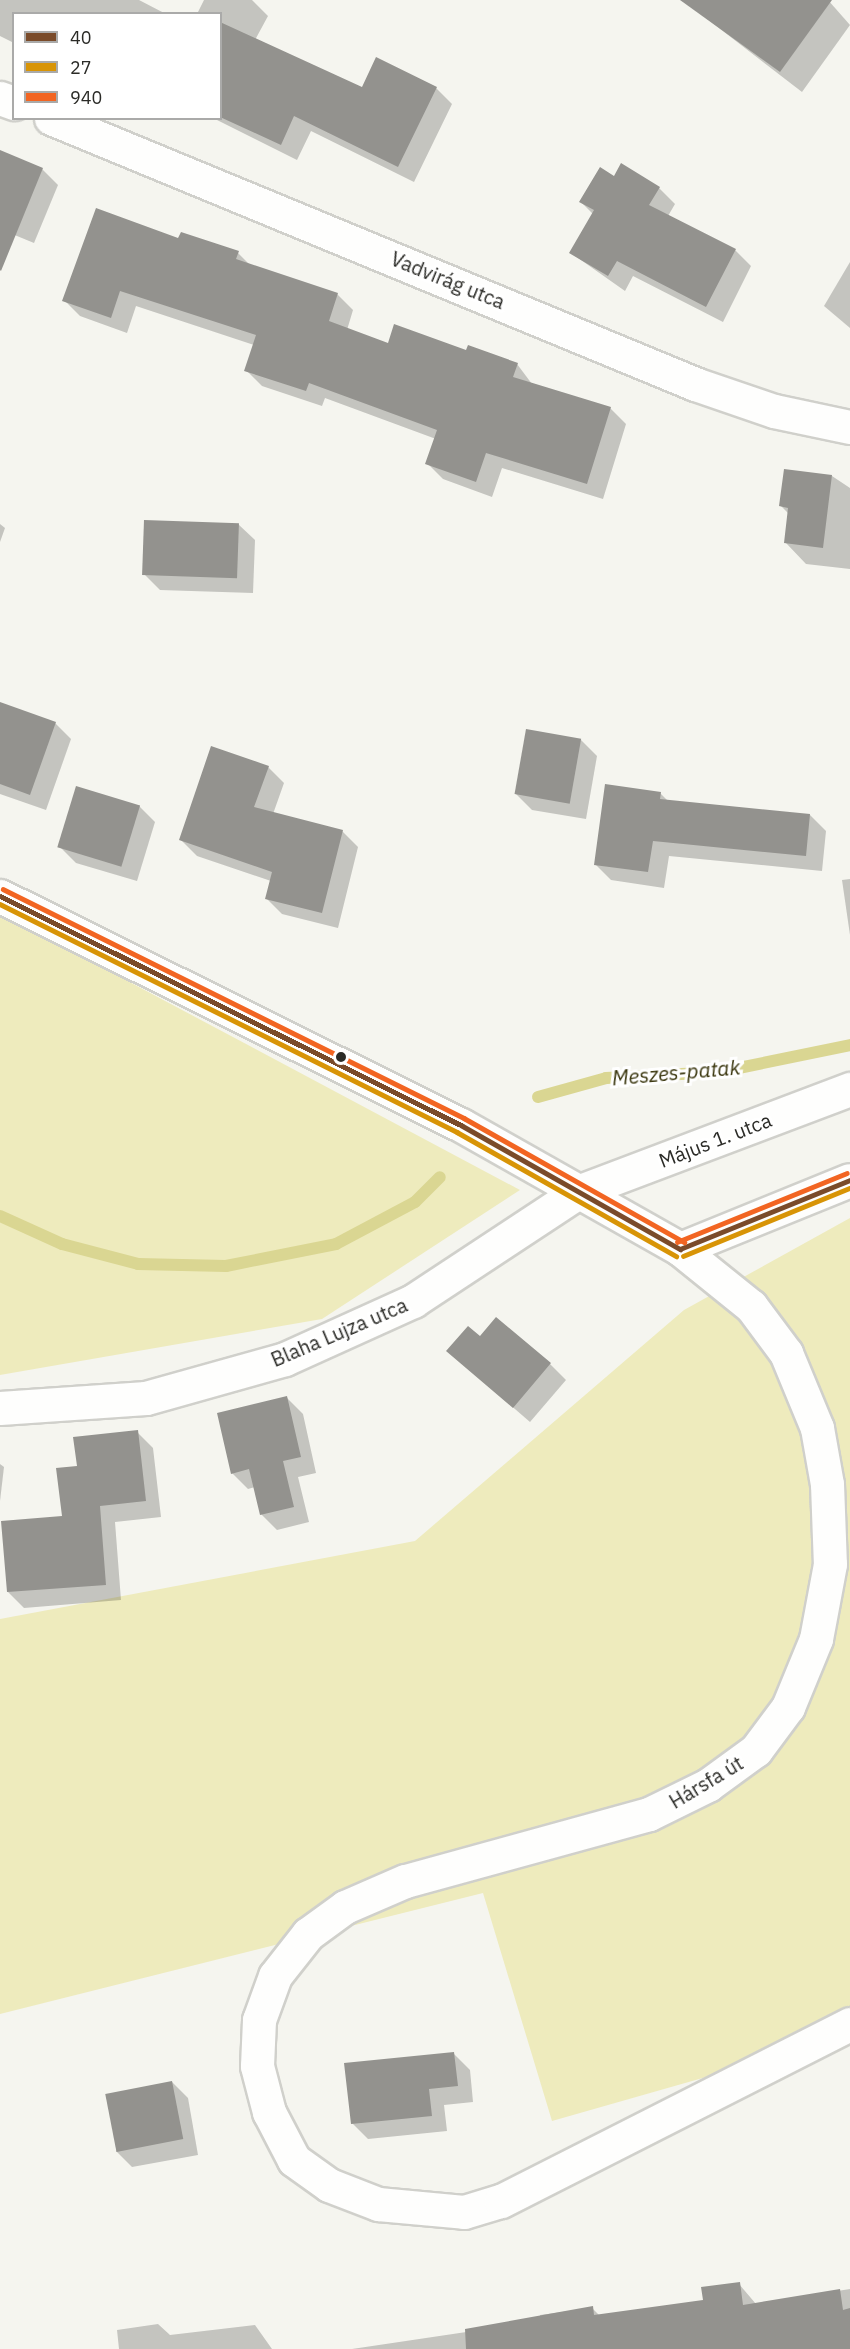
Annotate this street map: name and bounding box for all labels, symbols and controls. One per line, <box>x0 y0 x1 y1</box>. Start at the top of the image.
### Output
legend <box>12 12 222 120</box>
text: 40 <box>70 26 92 49</box>
text: 27 <box>70 56 92 79</box>
text: 940 <box>70 86 102 109</box>
street label: Vadvirág utca <box>387 246 509 314</box>
unlabelled marker <box>335 1051 347 1063</box>
water label: Meszes-patak <box>611 1054 741 1090</box>
street label: Május 1. utca <box>655 1107 775 1173</box>
street label: Blaha Lujza utca <box>267 1292 411 1372</box>
street label: Hársfa út <box>665 1751 747 1813</box>

